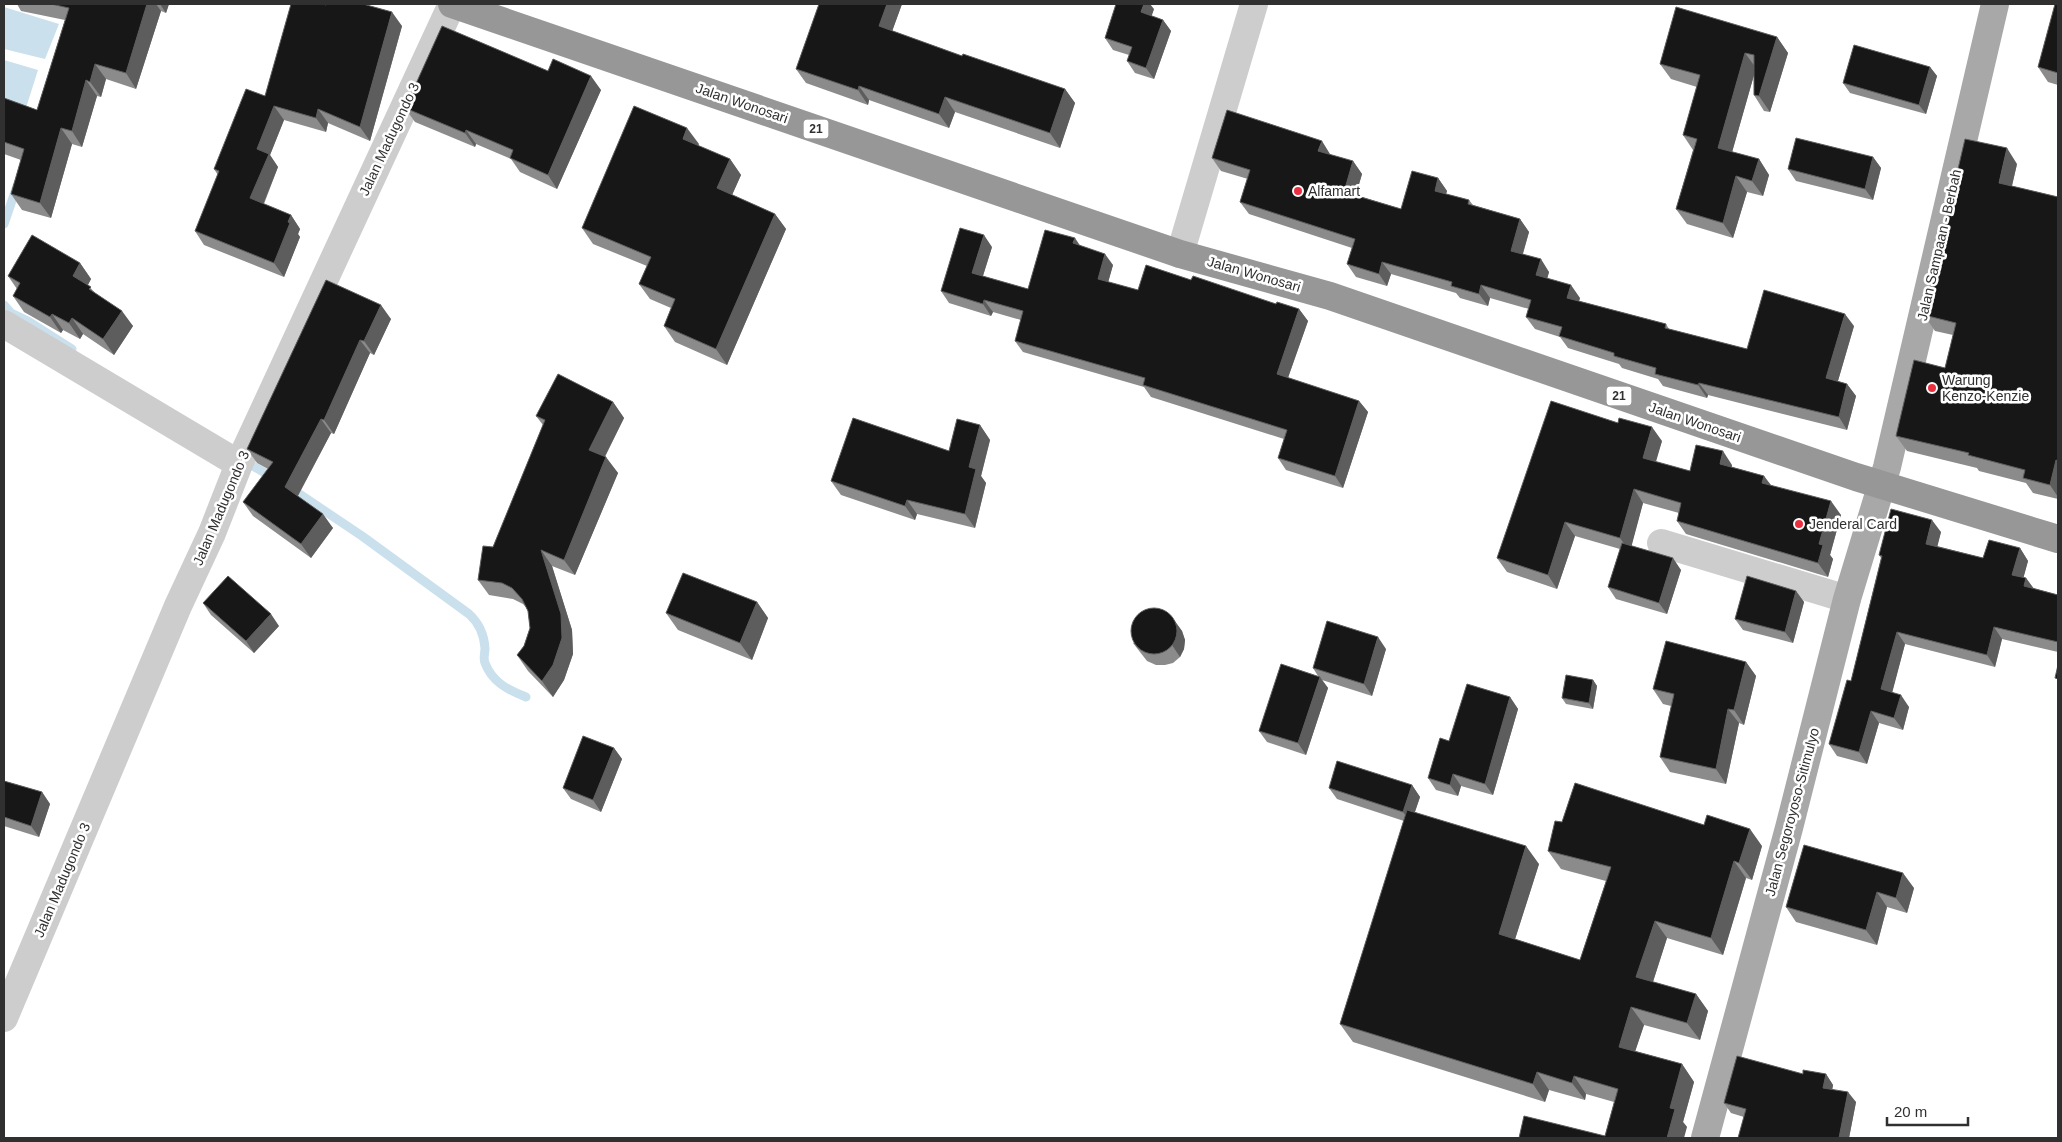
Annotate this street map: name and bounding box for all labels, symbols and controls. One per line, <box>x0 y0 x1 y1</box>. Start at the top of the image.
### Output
street label: Jalan Madugondo 3 <box>356 80 422 198</box>
street label: Jalan Wonosari <box>694 80 790 126</box>
road number: 21 <box>804 120 828 138</box>
street label: Jalan Sampaan - Berbah <box>1914 168 1964 322</box>
place label: Alfamart <box>1308 183 1360 199</box>
marker: Alfamart <box>1292 185 1304 197</box>
street label: Jalan Wonosari <box>1206 253 1302 295</box>
place label: Warung Kenzo-Kenzie <box>1942 372 2029 404</box>
marker: Warung Kenzo-Kenzie <box>1926 382 1938 394</box>
road number: 21 <box>1606 386 1632 406</box>
street label: Jalan Wonosari <box>1647 399 1743 445</box>
street label: Jalan Madugondo 3 <box>190 448 252 568</box>
place label: Jenderal Card <box>1809 516 1897 532</box>
marker: Jenderal Card <box>1793 518 1805 530</box>
street label: Jalan Segoroyoso-Sitimulyo <box>1762 726 1822 898</box>
street label: Jalan Madugondo 3 <box>31 820 93 940</box>
scale bar <box>1887 1094 1968 1126</box>
text: 20 m <box>1894 1103 1927 1120</box>

